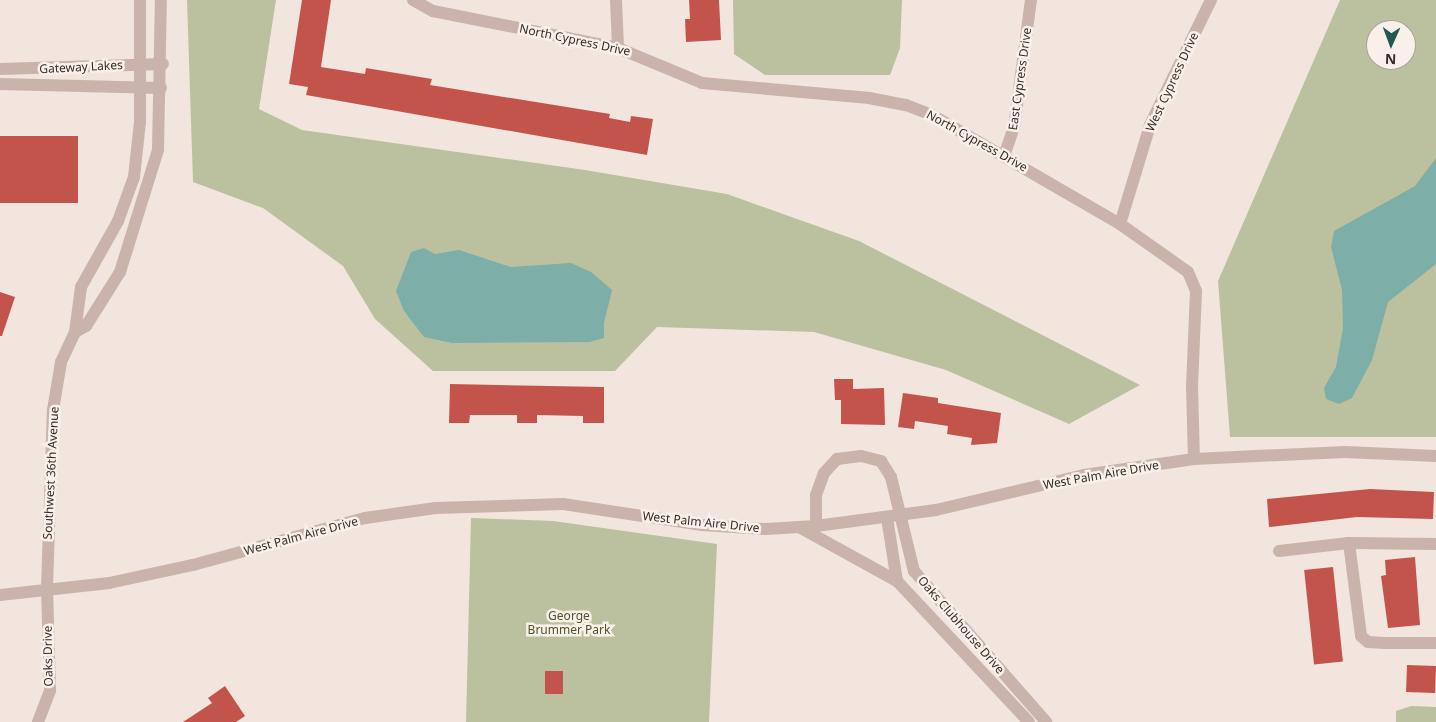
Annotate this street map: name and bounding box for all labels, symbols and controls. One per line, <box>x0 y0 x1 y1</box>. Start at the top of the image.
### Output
north arrow <box>1366 20 1416 70</box>
street label: North Cypress Drive <box>518 21 632 59</box>
street label: East Cypress Drive <box>1006 27 1034 131</box>
street label: West Cypress Drive <box>1143 30 1201 134</box>
text: N <box>1384 50 1397 69</box>
street label: Gateway Lakes <box>39 58 123 76</box>
street label: North Cypress Drive <box>924 107 1030 175</box>
street label: Southwest 36th Avenue <box>40 406 62 540</box>
street label: West Palm Aire Drive <box>1042 458 1160 492</box>
street label: West Palm Aire Drive <box>642 509 760 535</box>
street label: West Palm Aire Drive <box>242 514 360 558</box>
street label: Oaks Clubhouse Drive <box>915 573 1007 677</box>
park label: George Brummer Park <box>528 609 610 637</box>
street label: Oaks Drive <box>40 625 56 687</box>

